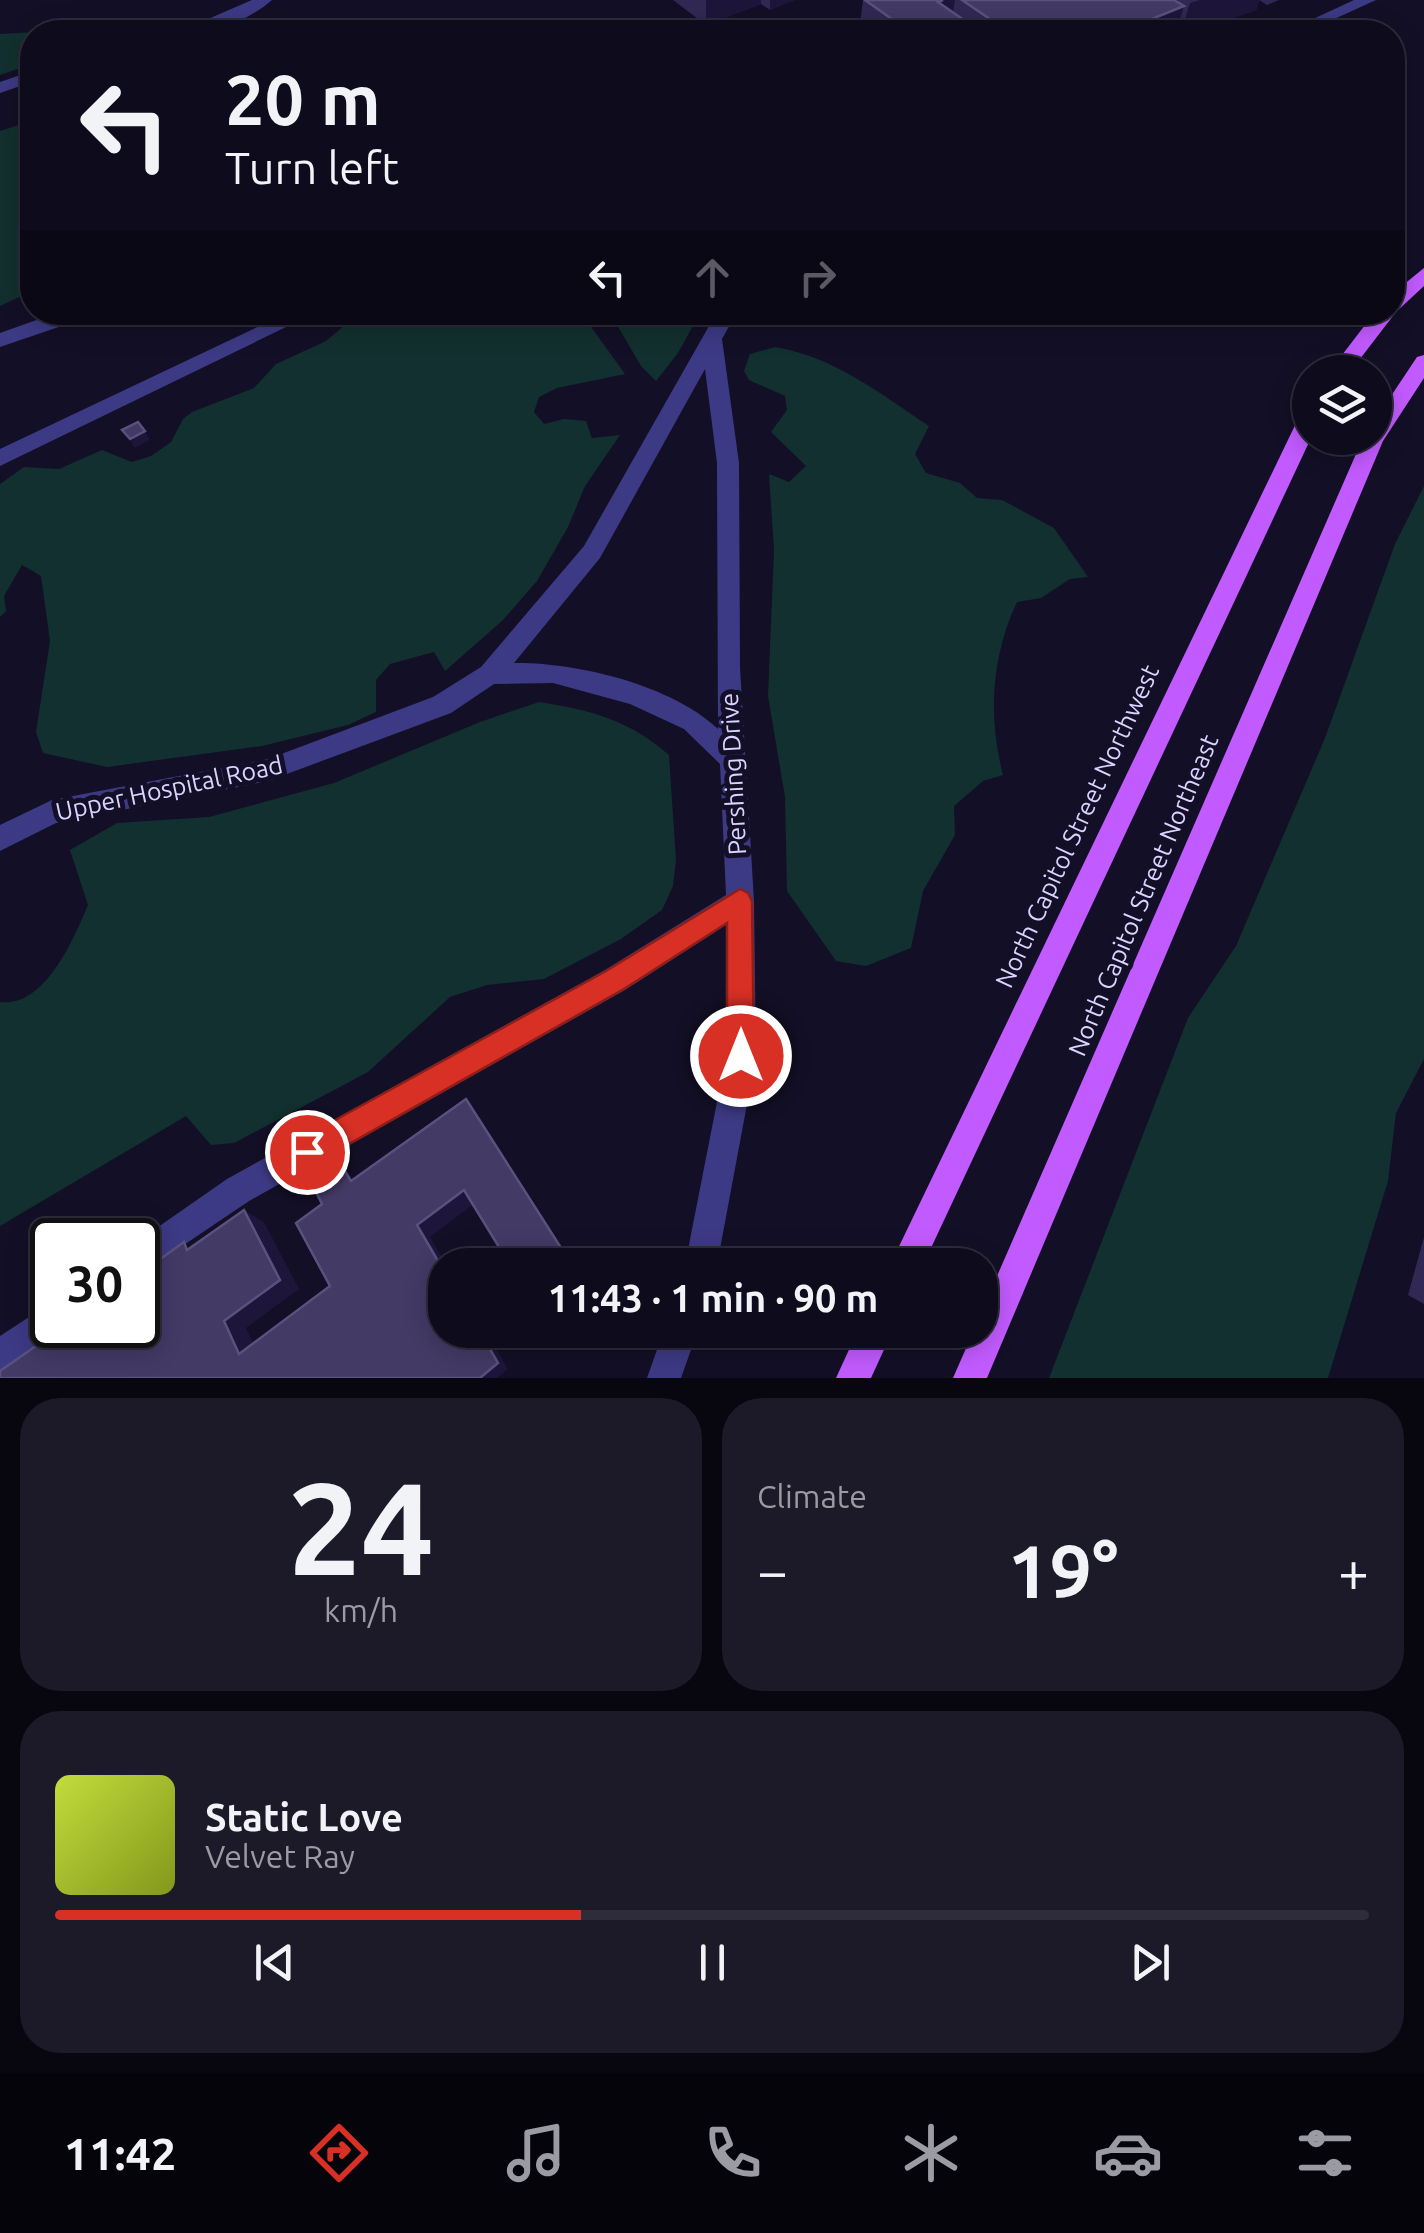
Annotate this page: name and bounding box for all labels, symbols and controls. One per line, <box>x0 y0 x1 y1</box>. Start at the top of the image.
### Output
icon: left <box>60 60 190 190</box>
text: 20 m <box>225 60 381 138</box>
text: Turn left <box>225 142 399 193</box>
icon: left <box>580 250 635 305</box>
icon: ahead <box>685 250 740 305</box>
icon: right <box>790 250 845 305</box>
map controls <box>1292 355 1392 455</box>
button: layers <box>1292 355 1392 455</box>
street label: North Capitol Street Northwest <box>990 660 1164 992</box>
street label: Pershing Drive <box>715 692 751 856</box>
street label: North Capitol Street Northeast <box>1062 730 1224 1060</box>
street label: Upper Hospital Road <box>53 750 285 826</box>
position arrow <box>689 1004 793 1108</box>
pin <box>265 1110 350 1195</box>
icon: arrive <box>280 1125 335 1180</box>
speed limit sign: 30 <box>30 1218 160 1348</box>
text: 11:43 · 1 min · 90 m <box>548 1277 878 1319</box>
text: 24 <box>288 1454 434 1600</box>
text: Climate <box>757 1478 867 1514</box>
text: 19° <box>1007 1528 1119 1612</box>
text: − <box>757 1540 788 1601</box>
text: + <box>1338 1540 1369 1601</box>
text: km/h <box>324 1592 398 1628</box>
text: Static Love <box>205 1796 403 1838</box>
text: Velvet Ray <box>205 1838 355 1874</box>
icon: previous <box>247 1935 302 1990</box>
icon: pause <box>685 1935 740 1990</box>
icon: next <box>1123 1935 1178 1990</box>
icon: directions <box>304 2118 374 2188</box>
icon: music <box>501 2118 571 2188</box>
icon: phone <box>698 2118 768 2188</box>
icon: climate <box>896 2118 966 2188</box>
icon: car <box>1093 2118 1163 2188</box>
icon: filters <box>1290 2118 1360 2188</box>
text: 11:42 <box>64 2128 176 2179</box>

